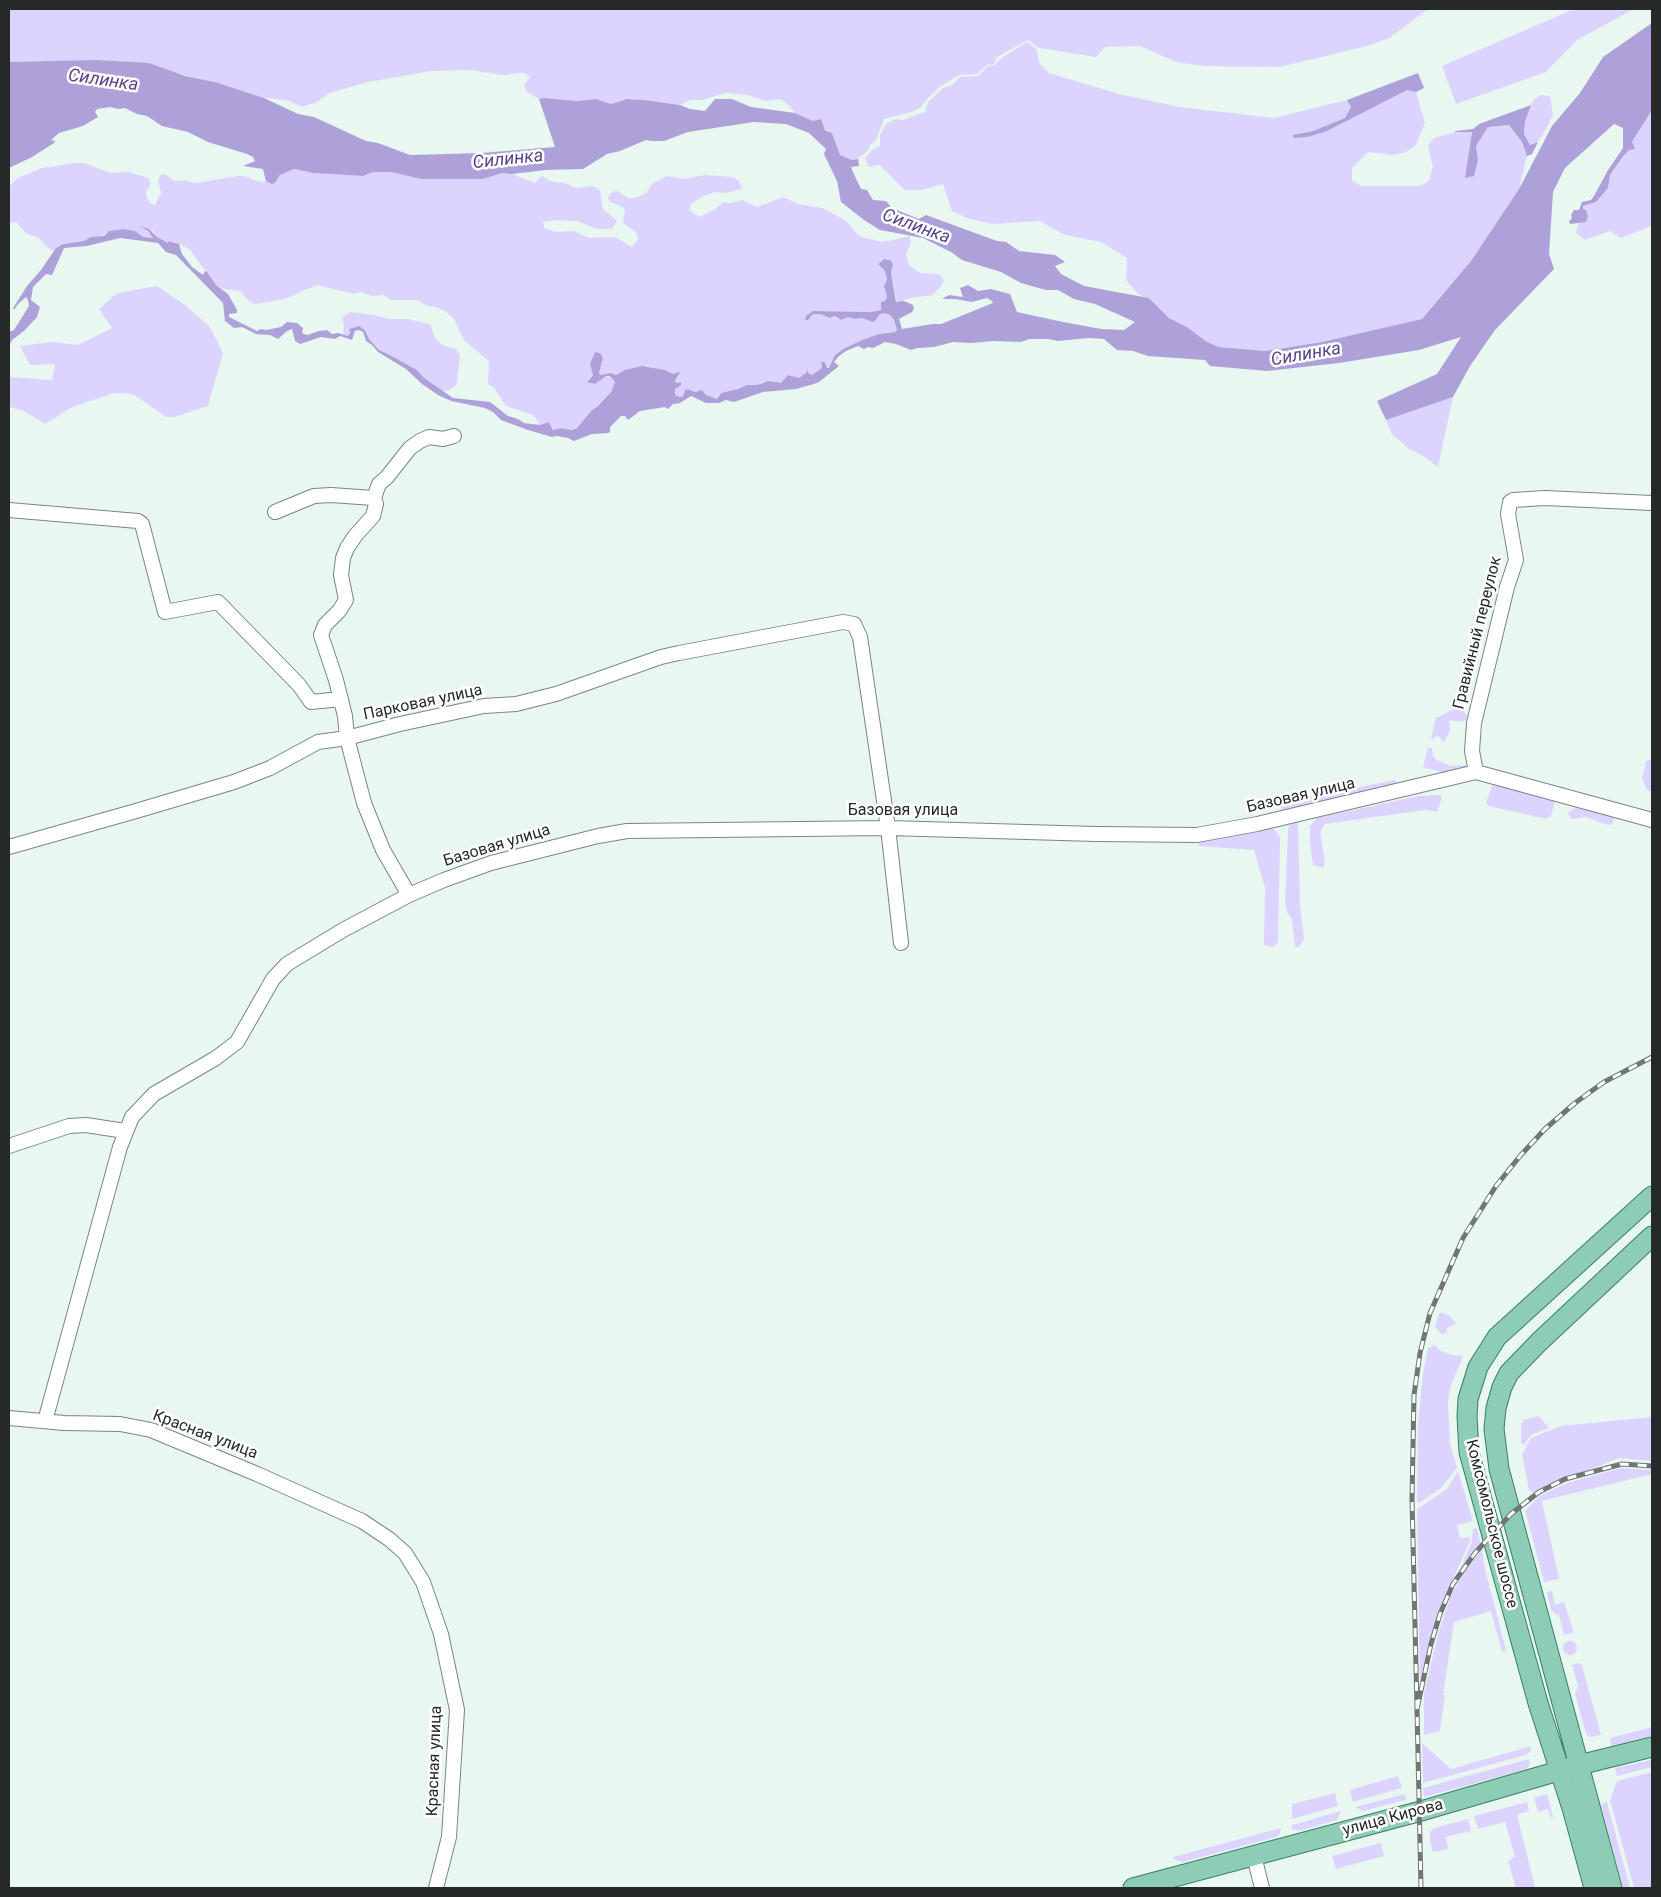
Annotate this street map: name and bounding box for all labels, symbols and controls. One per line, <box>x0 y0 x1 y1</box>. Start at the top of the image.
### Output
water label: Силинка <box>67 65 139 97</box>
water label: Силинка <box>472 146 544 174</box>
water label: Силинка <box>879 205 953 249</box>
water label: Силинка <box>1269 338 1343 372</box>
street label: Гравийный переулок <box>1450 555 1506 711</box>
street label: Парковая улица <box>362 681 484 725</box>
street label: Базовая улица <box>1245 774 1357 818</box>
street label: Базовая улица <box>848 801 958 821</box>
street label: Базовая улица <box>441 821 553 871</box>
street label: Красная улица <box>150 1406 260 1464</box>
street label: Комсомольское шоссе <box>1461 1438 1521 1610</box>
street label: Красная улица <box>423 1705 447 1817</box>
street label: улица Кирова <box>1341 1795 1445 1841</box>

